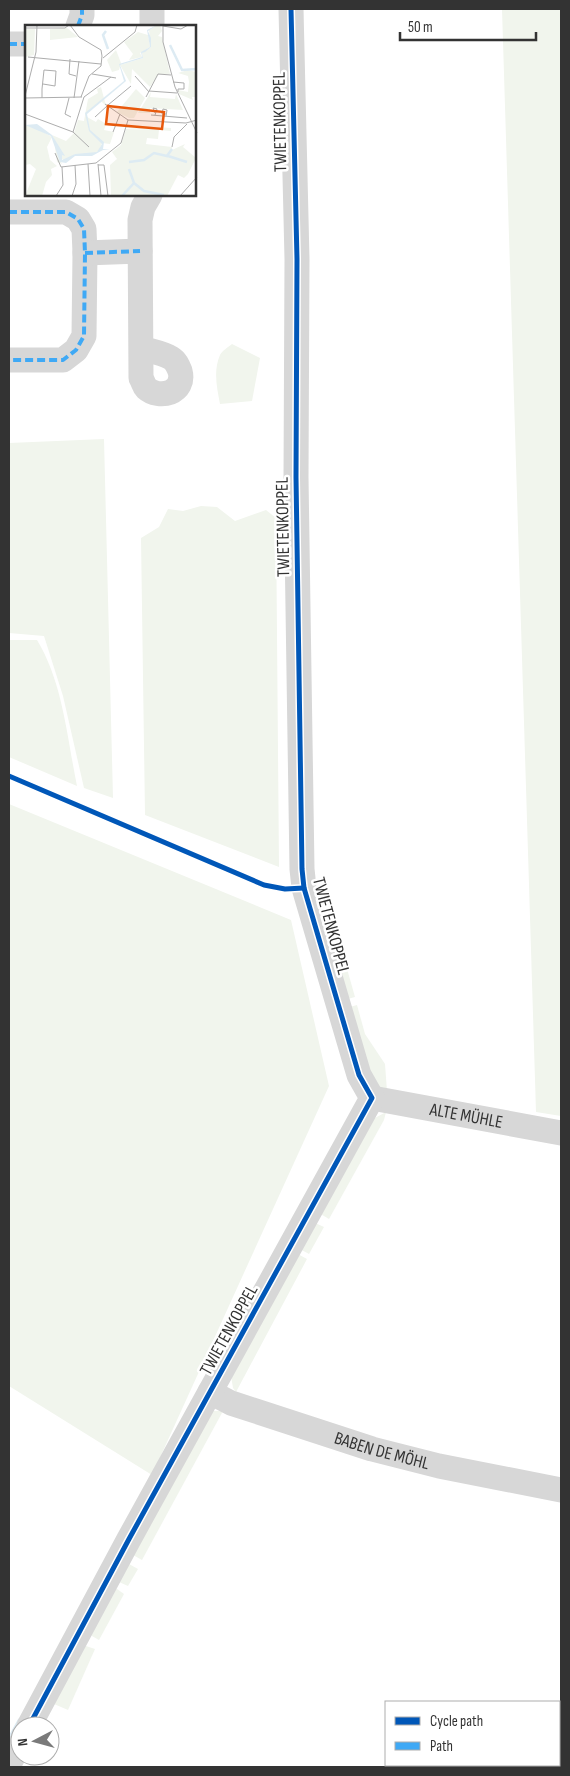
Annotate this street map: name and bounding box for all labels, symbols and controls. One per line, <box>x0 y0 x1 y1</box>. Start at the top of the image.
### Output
scale bar <box>400 10 536 42</box>
text: 50 m <box>408 18 433 37</box>
inset map <box>25 25 196 196</box>
street label: TWIETENKOPPEL <box>269 71 291 172</box>
street label: TWIETENKOPPEL <box>272 476 294 577</box>
street label: TWIETENKOPPEL <box>308 875 354 977</box>
street label: ALTE MÜHLE <box>427 1098 505 1133</box>
street label: TWIETENKOPPEL <box>196 1281 263 1379</box>
street label: BABEN DE MÖHL <box>332 1427 432 1474</box>
legend <box>385 1701 560 1766</box>
text: Cycle path <box>430 1712 483 1731</box>
north arrow <box>10 1716 60 1766</box>
text: Path <box>430 1737 453 1756</box>
text: N <box>14 1738 31 1747</box>

